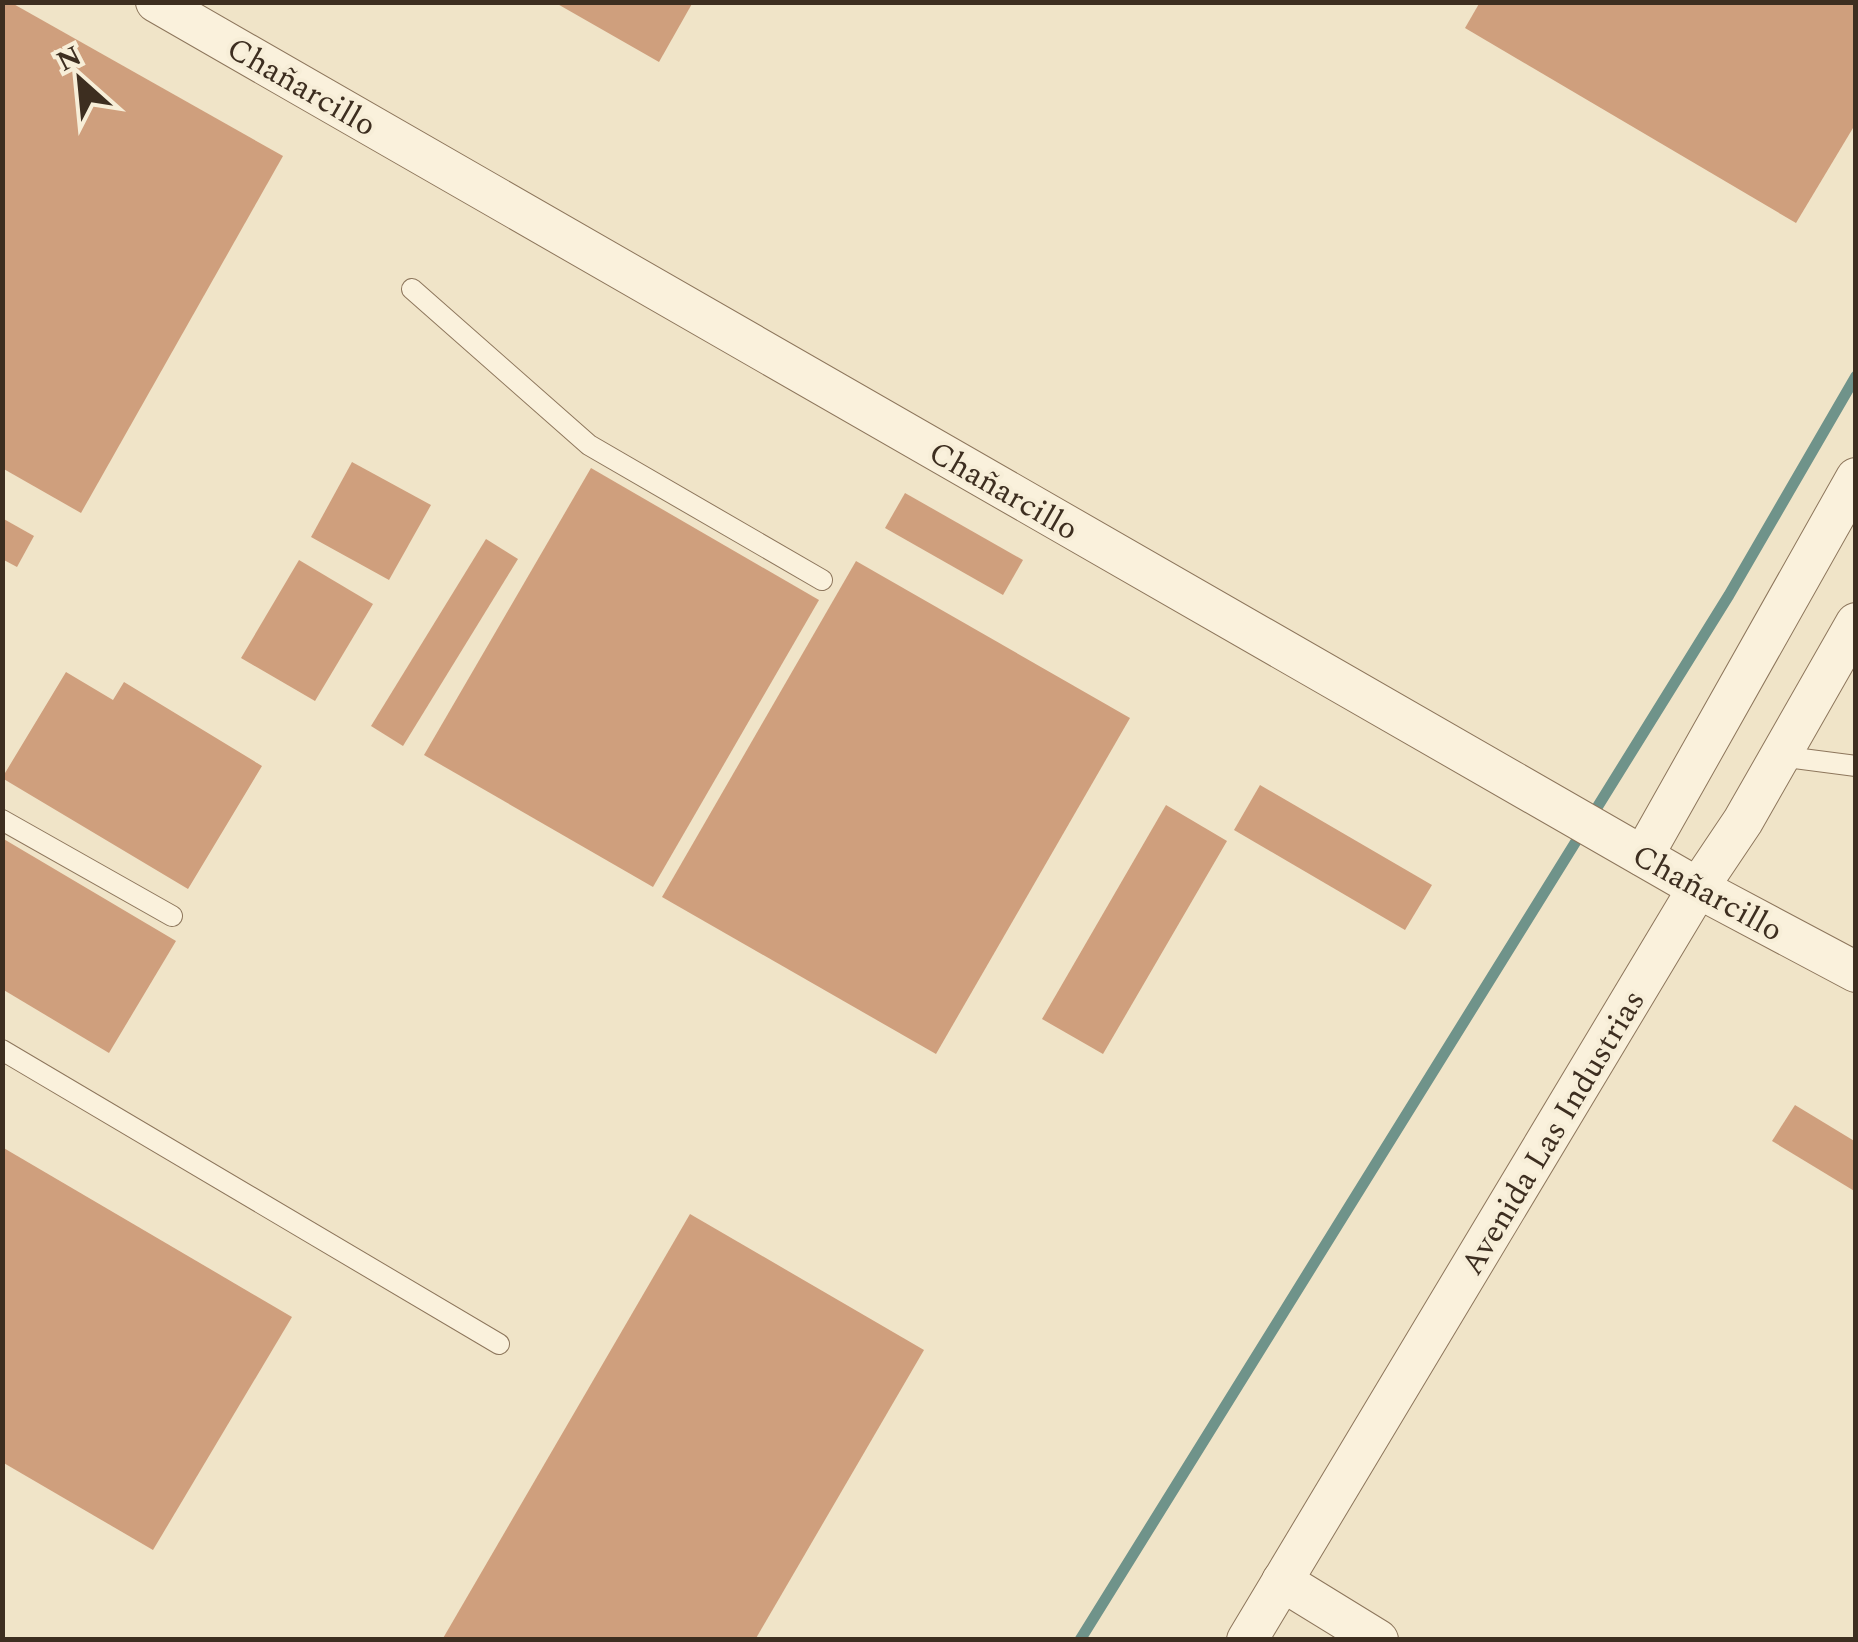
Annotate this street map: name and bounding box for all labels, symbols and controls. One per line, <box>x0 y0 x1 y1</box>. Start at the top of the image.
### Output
street label: Chañarcillo <box>217 25 385 150</box>
north arrow <box>30 30 130 130</box>
text: N <box>49 35 89 83</box>
street label: Chañarcillo <box>919 429 1087 554</box>
street label: Chañarcillo <box>1623 832 1792 955</box>
street label: Avenida Las Industrias <box>1448 981 1658 1285</box>

